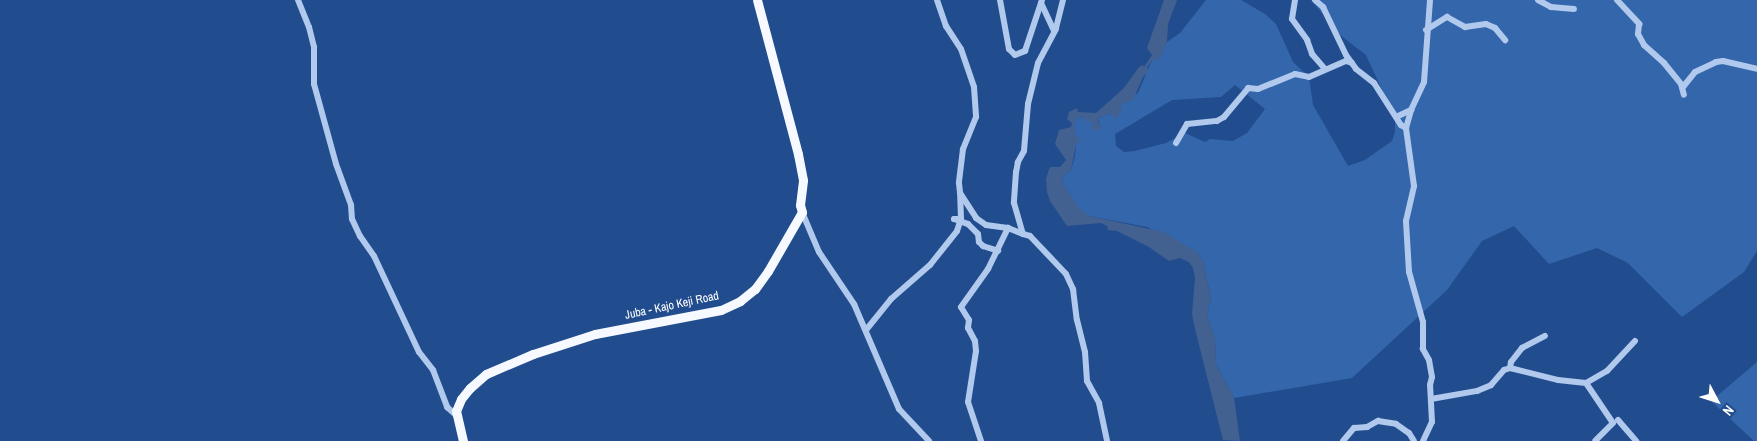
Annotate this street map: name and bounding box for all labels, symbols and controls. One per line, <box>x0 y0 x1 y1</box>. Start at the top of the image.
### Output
street label: Juba - Kajo Keji Road <box>624 289 720 323</box>
north arrow <box>1692 376 1742 426</box>
text: N <box>1719 402 1738 420</box>

